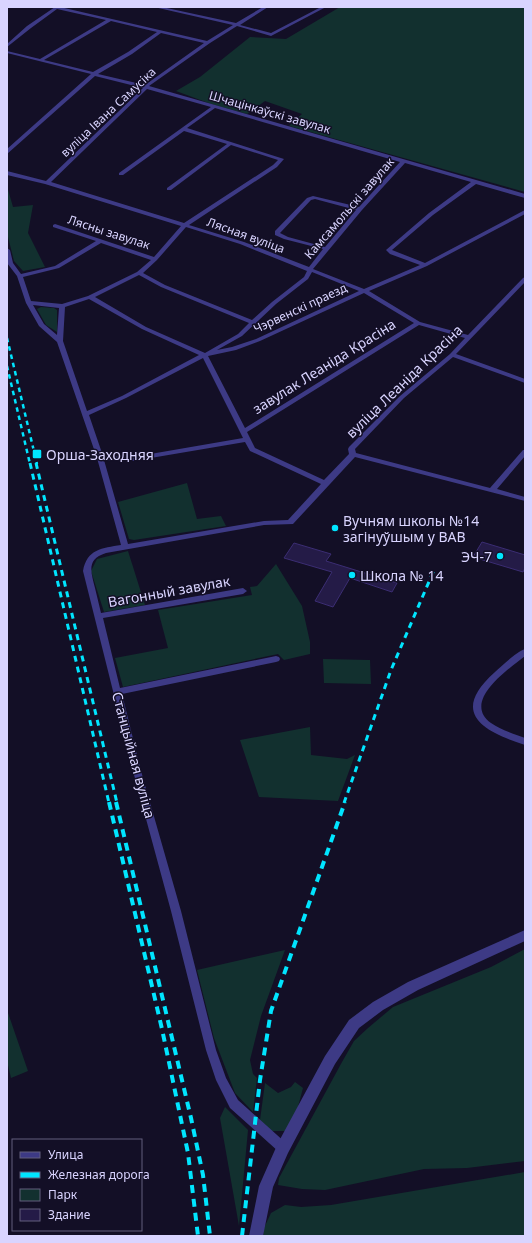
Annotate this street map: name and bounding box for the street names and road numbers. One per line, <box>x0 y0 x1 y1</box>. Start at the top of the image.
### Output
street label: вуліца Івана Самусіка <box>57 63 159 161</box>
street label: Шчацінкаўскі завулак <box>207 87 333 138</box>
street label: Камсамольскі завулак <box>300 153 398 262</box>
street label: Лясны завулак <box>66 211 153 254</box>
street label: Лясная вуліца <box>205 213 287 257</box>
street label: Чэрвенскі праезд <box>250 279 350 337</box>
street label: завулак Леаніда Красіна <box>249 314 399 418</box>
street label: вуліца Леаніда Красіна <box>342 320 466 442</box>
street label: Вагонный завулак <box>106 571 232 611</box>
street label: Станцыйная вуліца <box>108 690 160 820</box>

